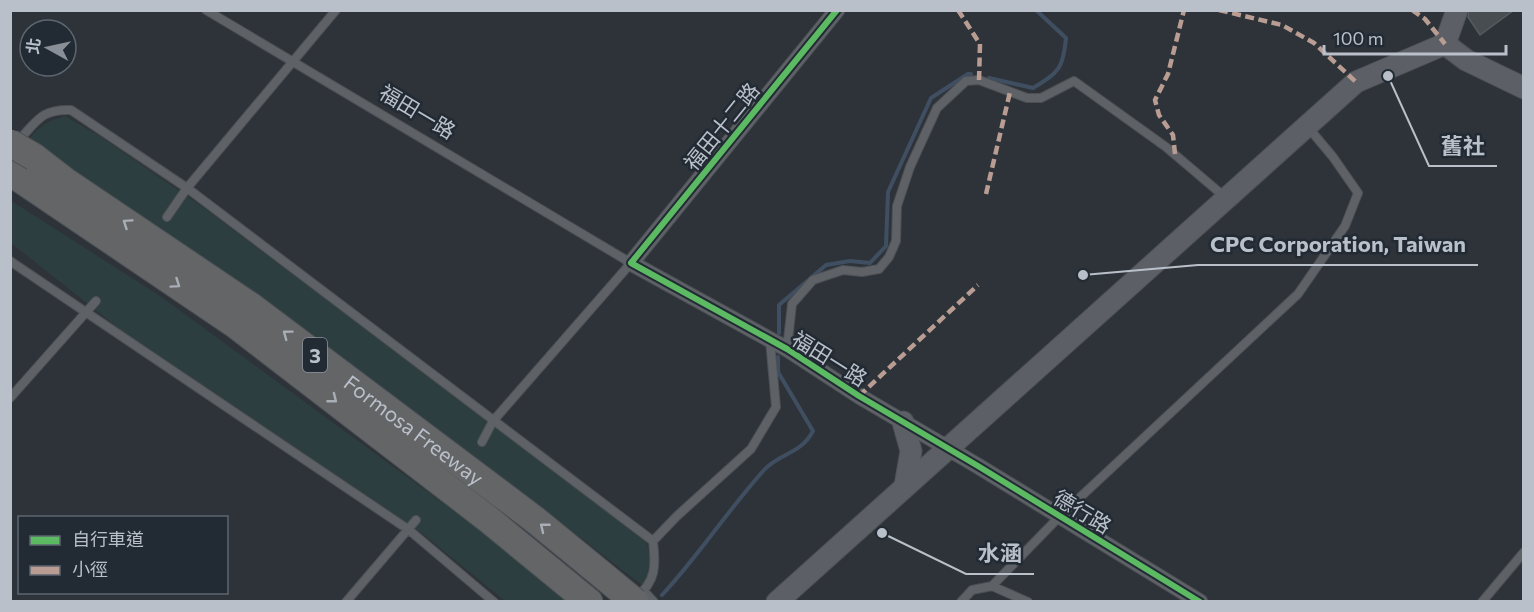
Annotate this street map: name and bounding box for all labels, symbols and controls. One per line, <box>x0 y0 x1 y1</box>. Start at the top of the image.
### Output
north arrow <box>18 18 78 78</box>
scale bar <box>1324 18 1506 56</box>
text: 100 m <box>1333 27 1383 49</box>
text: 北 <box>22 37 43 55</box>
street label: 福田十二路 <box>678 77 764 175</box>
street label: 福田一路 <box>376 79 460 143</box>
callout: 舊社 <box>1429 126 1497 166</box>
text: 舊社 <box>1441 132 1485 159</box>
one-way arrow <box>122 219 133 230</box>
callout: CPC Corporation, Taiwan <box>1198 225 1478 265</box>
text: CPC Corporation, Taiwan <box>1210 230 1466 257</box>
one-way arrow <box>169 277 180 288</box>
street label: 福田一路 <box>788 325 872 391</box>
one-way arrow <box>283 330 294 341</box>
road number: 3 <box>303 338 327 372</box>
street label: Formosa Freeway <box>340 369 489 490</box>
one-way arrow <box>326 392 337 403</box>
street label: 德行路 <box>1050 484 1116 538</box>
legend <box>18 516 228 594</box>
one-way arrow <box>539 523 550 534</box>
text: 自行車道 <box>72 528 144 550</box>
callout: 水涵 <box>966 534 1034 574</box>
text: 水涵 <box>978 539 1022 566</box>
text: 小徑 <box>72 558 108 580</box>

